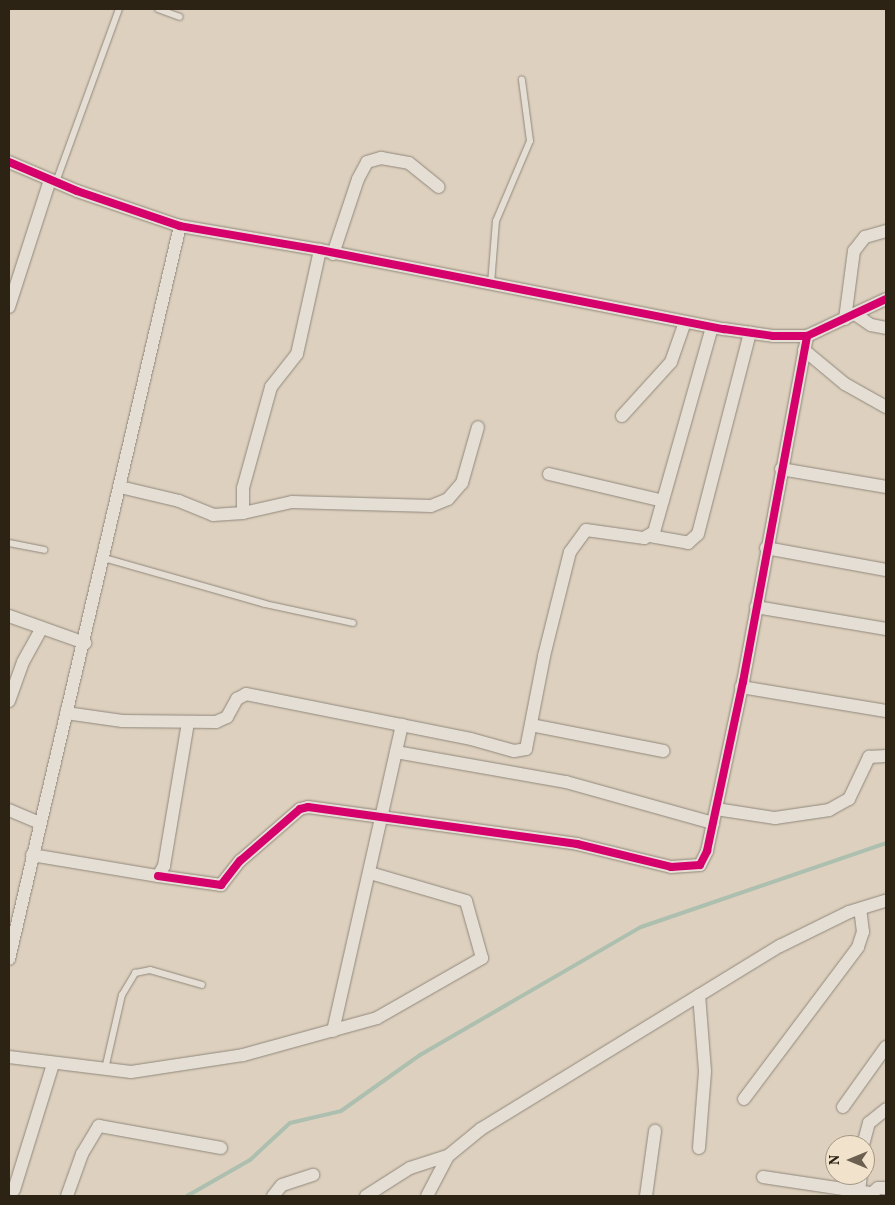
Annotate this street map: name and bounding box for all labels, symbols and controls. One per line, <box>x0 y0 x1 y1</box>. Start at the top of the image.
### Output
north arrow <box>825 1135 875 1185</box>
text: N <box>826 1155 845 1165</box>

